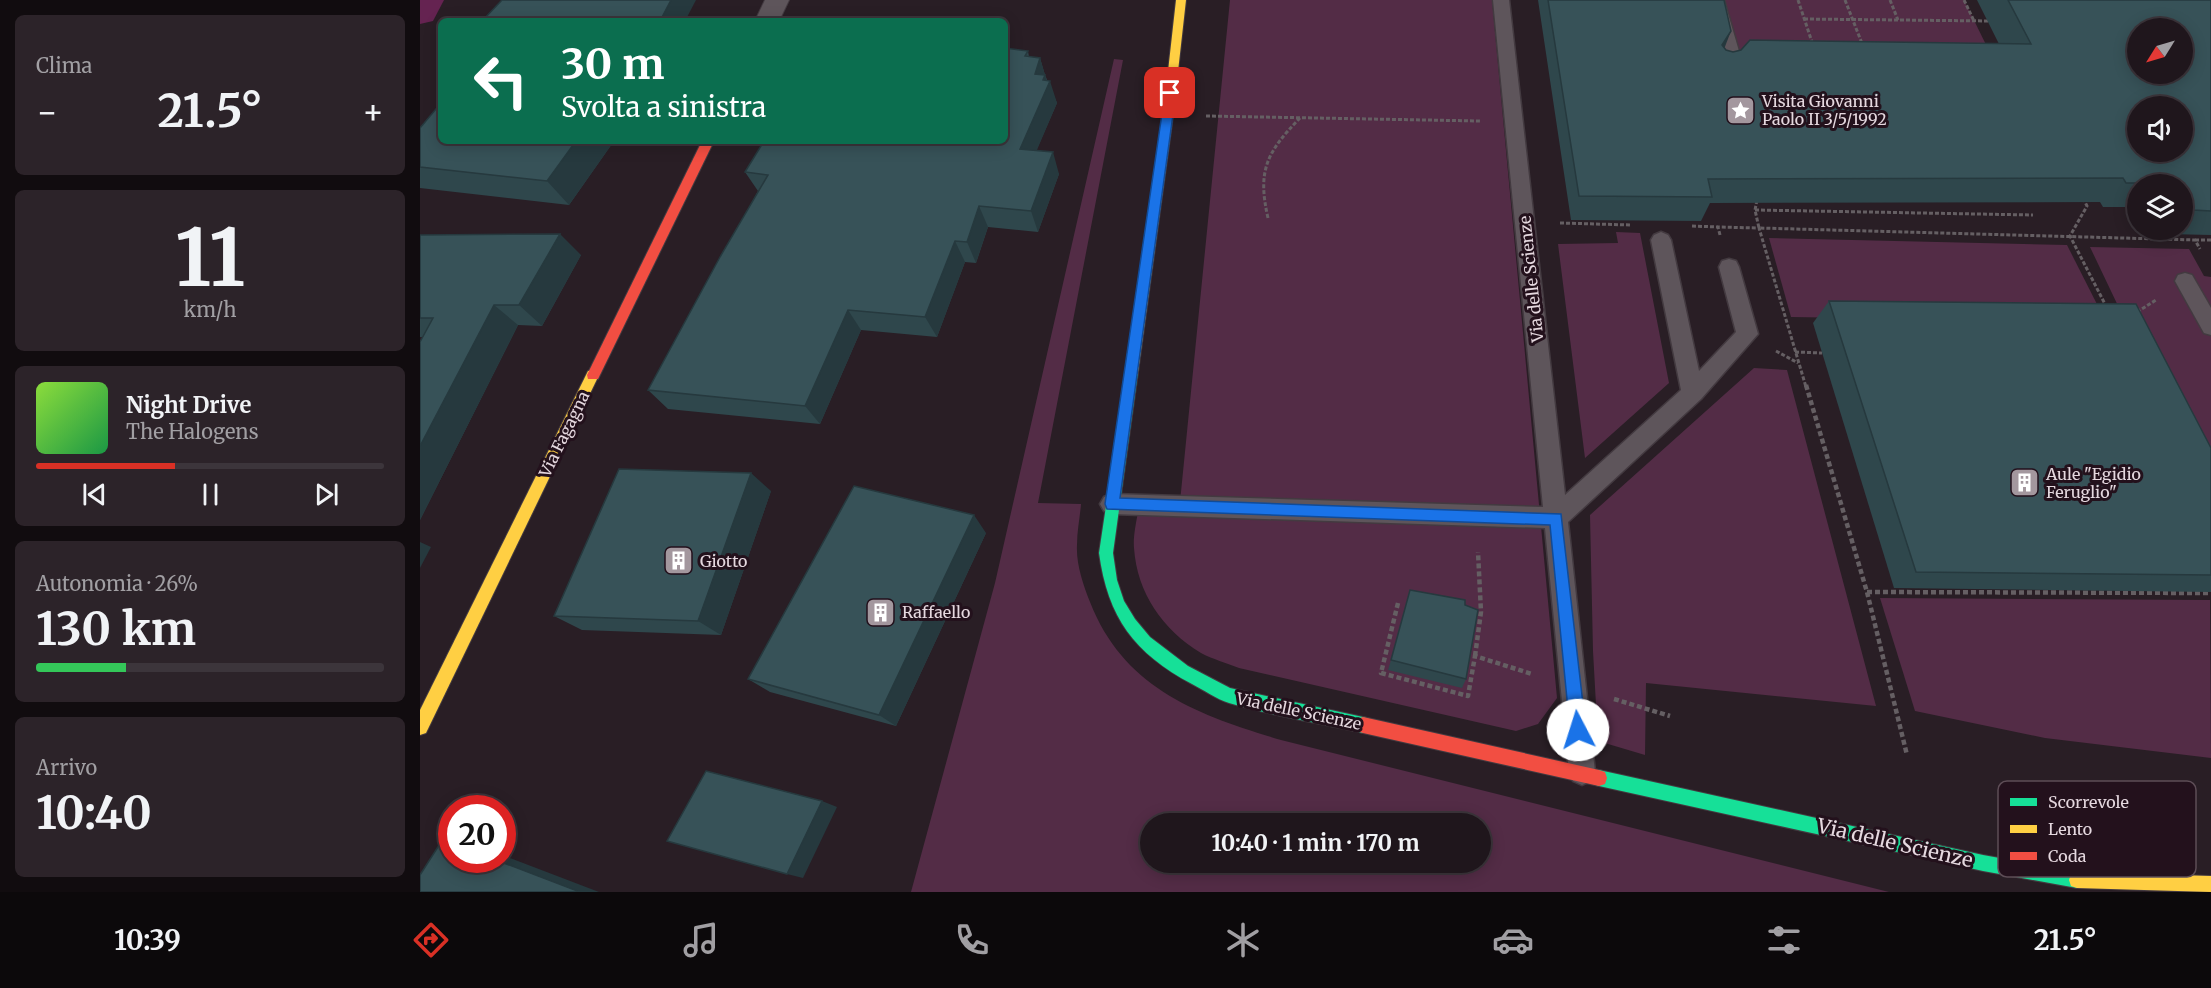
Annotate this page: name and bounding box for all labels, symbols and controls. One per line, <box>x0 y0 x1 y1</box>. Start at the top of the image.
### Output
north arrow <box>2127 18 2193 84</box>
map controls <box>2127 18 2193 240</box>
text: 30 m <box>561 38 665 90</box>
icon: left <box>462 42 540 120</box>
text: Clima <box>36 53 92 78</box>
pin <box>1144 67 1195 118</box>
icon: arrive <box>1153 76 1186 109</box>
text: 21.5° <box>158 83 262 139</box>
text: Svolta a sinistra <box>561 90 766 124</box>
place label: Visita Giovanni Paolo II 3/5/1992 <box>1761 91 1887 129</box>
text: − <box>36 92 58 133</box>
text: + <box>362 92 384 133</box>
place icon: Visita Giovanni Paolo II 3/5/1992 <box>1725 94 1757 126</box>
button: sound <box>2127 96 2193 162</box>
button: layers <box>2127 174 2193 240</box>
text: 11 <box>175 209 245 307</box>
street label: Via delle Scienze <box>1514 215 1548 344</box>
text: km/h <box>184 297 236 322</box>
street label: Via Fagagna <box>534 387 594 481</box>
text: Night Drive <box>126 391 251 419</box>
text: The Halogens <box>126 419 258 444</box>
place label: Aule "Egidio Feruglio" <box>2045 464 2141 502</box>
building icon: Aule "Egidio Feruglio" <box>2009 467 2041 499</box>
icon: previous <box>78 478 111 511</box>
icon: pause <box>194 478 227 511</box>
icon: next <box>310 478 343 511</box>
building icon: Giotto <box>663 545 695 577</box>
place label: Giotto <box>700 551 747 571</box>
text: Autonomia · 26% <box>36 571 198 596</box>
building icon: Raffaello <box>865 596 897 628</box>
text: 130 km <box>36 601 196 657</box>
place label: Raffaello <box>902 602 970 622</box>
street label: Via delle Scienze <box>1234 688 1363 734</box>
position arrow <box>1546 698 1610 762</box>
text: Arrivo <box>36 755 97 780</box>
legend <box>1998 781 2196 877</box>
text: 10:40 <box>36 785 152 841</box>
text: Scorrevole <box>2048 792 2129 812</box>
speed limit sign: 20 <box>438 795 516 873</box>
street label: Via delle Scienze <box>1814 812 1975 873</box>
text: Lento <box>2048 819 2092 839</box>
text: 10:40 · 1 min · 170 m <box>1211 829 1420 857</box>
text: Coda <box>2048 846 2087 866</box>
icon: directions <box>410 919 452 961</box>
icon: music <box>680 919 722 961</box>
icon: phone <box>951 919 993 961</box>
icon: climate <box>1222 919 1264 961</box>
icon: car <box>1492 919 1534 961</box>
icon: filters <box>1763 919 1805 961</box>
text: 10:39 <box>114 923 181 957</box>
text: 21.5° <box>2034 923 2097 957</box>

